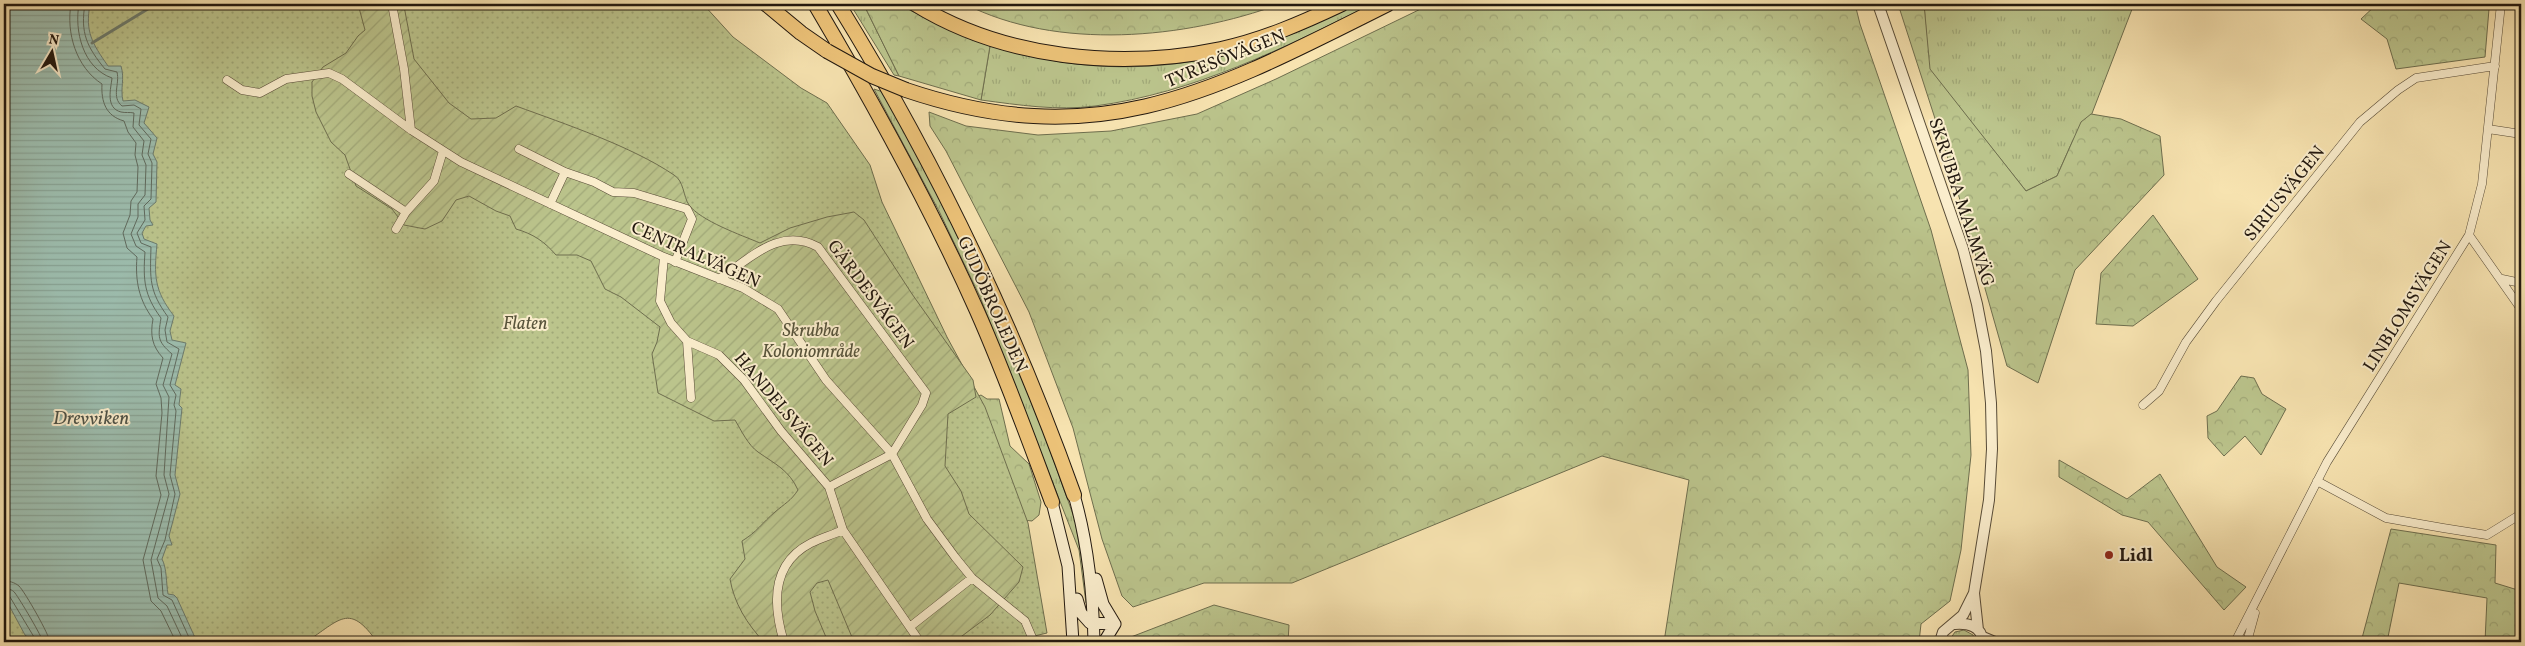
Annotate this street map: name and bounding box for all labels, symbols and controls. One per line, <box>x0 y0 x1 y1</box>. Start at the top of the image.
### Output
street label: TYRESÖVÄGEN <box>1162 24 1289 95</box>
north arrow <box>28 28 78 78</box>
text: N <box>47 30 60 51</box>
street label: SKRUBBA MALMVÄG <box>1921 115 2000 290</box>
street label: SIRIUSVÄGEN <box>2239 141 2331 247</box>
street label: CENTRALVÄGEN <box>627 216 764 295</box>
street label: GUDÖBROLEDEN <box>950 233 1033 377</box>
street label: GÄRDESVÄGEN <box>820 235 919 355</box>
street label: LINBLOMSVÄGEN <box>2358 237 2459 377</box>
park label: Flaten <box>503 312 547 337</box>
park label: Skrubba Koloniområde <box>762 319 860 365</box>
street label: HANDELSVÄGEN <box>727 347 838 473</box>
water label: Drevviken <box>53 406 129 432</box>
place label: Lidl <box>2119 544 2153 569</box>
marker: Lidl <box>2103 549 2115 561</box>

